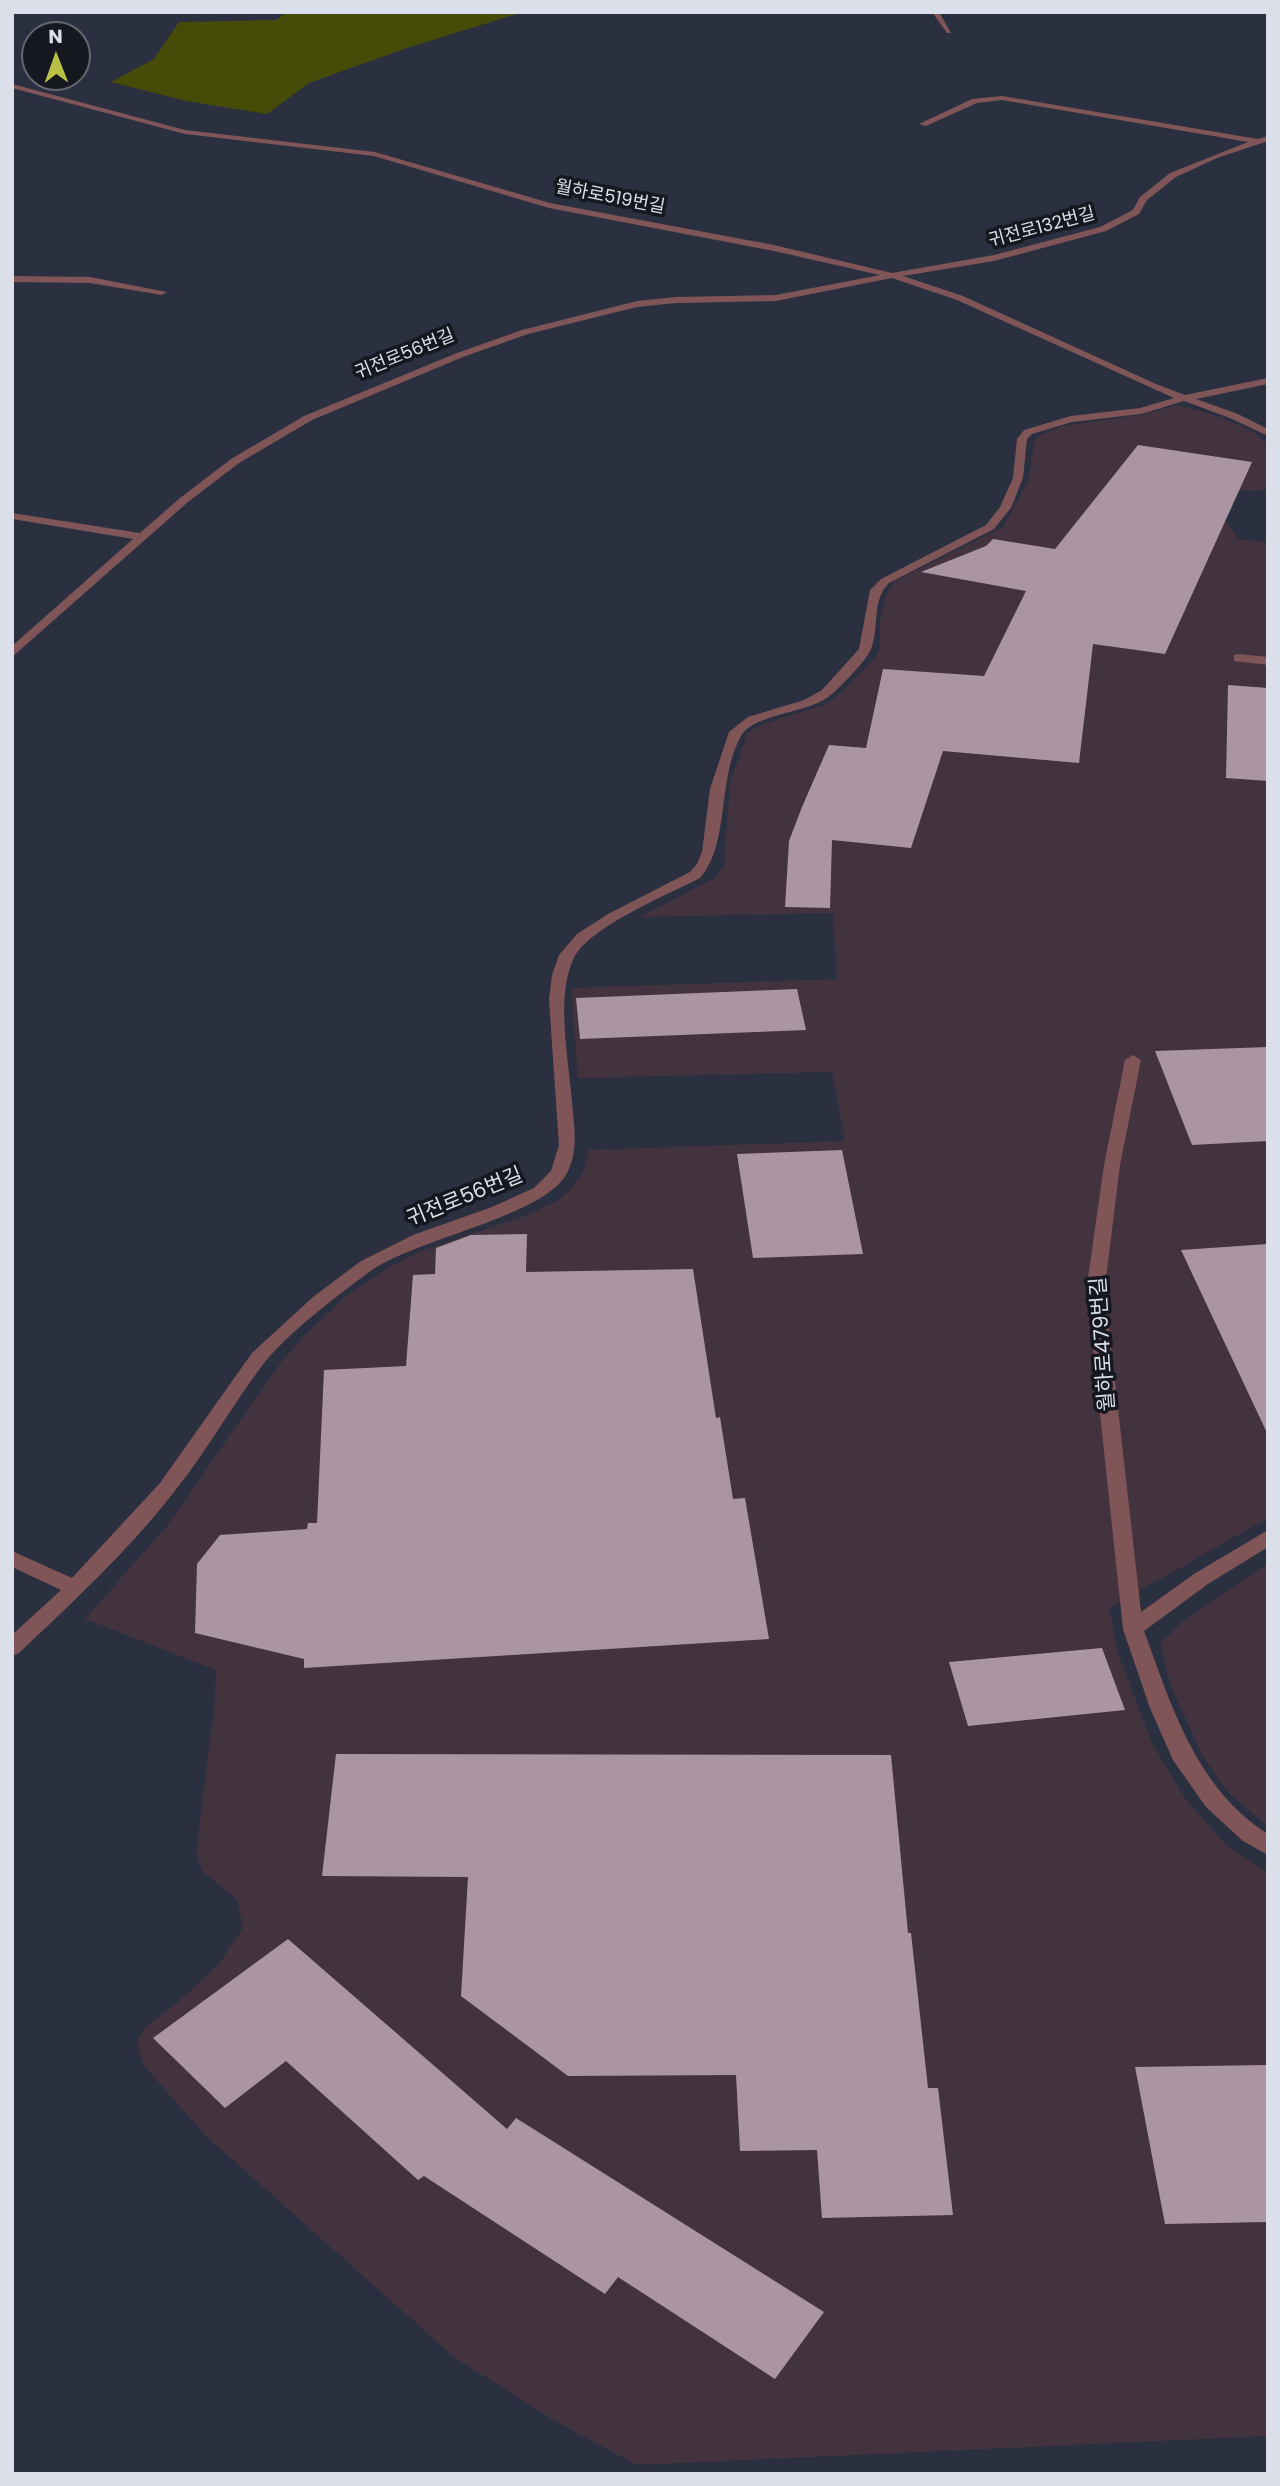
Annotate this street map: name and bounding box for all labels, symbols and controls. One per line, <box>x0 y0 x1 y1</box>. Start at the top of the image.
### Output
north arrow <box>21 21 91 91</box>
text: N <box>48 23 63 50</box>
street label: 월하로519번길 <box>553 177 667 219</box>
street label: 귀전로132번길 <box>986 203 1098 253</box>
street label: 귀전로56번길 <box>352 325 458 385</box>
street label: 귀전로56번길 <box>403 1163 527 1233</box>
street label: 월하로479번길 <box>1087 1276 1121 1412</box>

